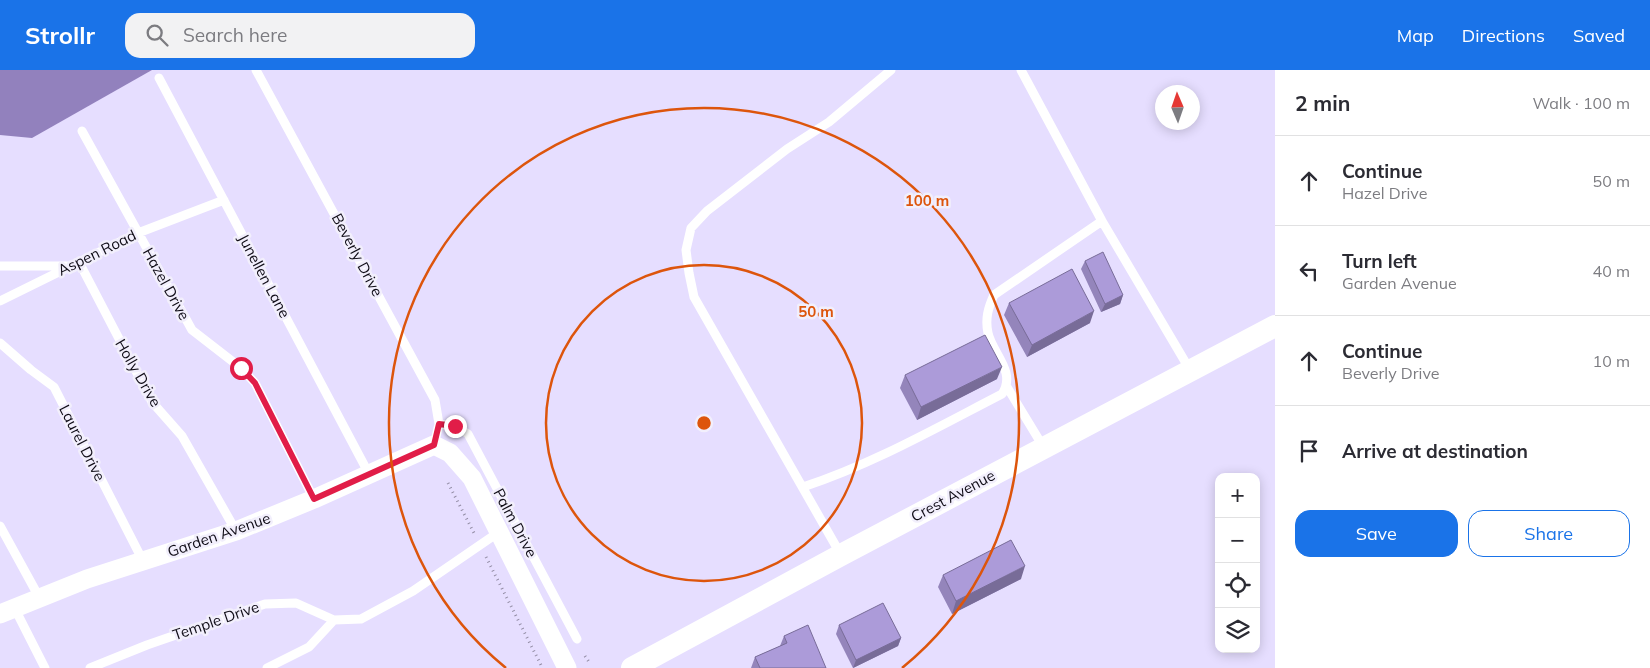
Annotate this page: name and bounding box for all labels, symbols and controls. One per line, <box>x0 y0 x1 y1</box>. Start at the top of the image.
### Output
search box <box>125 13 475 58</box>
text: Strollr <box>25 20 95 50</box>
icon: search <box>143 21 171 49</box>
text: Search here <box>183 23 287 47</box>
text: Map <box>1397 24 1434 47</box>
text: Directions <box>1462 24 1545 47</box>
text: Saved <box>1573 24 1625 47</box>
north arrow <box>1155 85 1200 130</box>
text: 2 min <box>1295 90 1350 116</box>
text: Walk · 100 m <box>1532 93 1630 113</box>
text: Continue <box>1342 159 1422 183</box>
icon: ahead <box>1295 167 1323 195</box>
text: 50 m <box>1593 171 1630 191</box>
text: Hazel Drive <box>1342 183 1427 203</box>
text: 100 m <box>905 191 949 210</box>
street label: Beverly Drive <box>328 210 387 300</box>
street label: Aspen Road <box>54 225 139 280</box>
street label: Junellen Lane <box>234 230 295 321</box>
street label: Hazel Drive <box>139 244 194 323</box>
text: Turn left <box>1342 249 1417 273</box>
icon: left <box>1295 257 1323 285</box>
text: 40 m <box>1593 261 1630 281</box>
text: Garden Avenue <box>1342 273 1457 293</box>
text: 50 m <box>798 302 834 321</box>
street label: Holly Drive <box>111 335 165 410</box>
text: Continue <box>1342 339 1422 363</box>
icon: ahead <box>1295 347 1323 375</box>
text: 10 m <box>1593 351 1630 371</box>
route start <box>230 357 253 380</box>
text: Beverly Drive <box>1342 363 1440 383</box>
street label: Laurel Drive <box>55 401 110 484</box>
centre of rings <box>695 414 713 432</box>
route end <box>444 415 467 438</box>
icon: arrive <box>1295 437 1323 465</box>
text: Arrive at destination <box>1342 439 1528 463</box>
street label: Crest Avenue <box>907 465 998 526</box>
map controls <box>1215 473 1260 653</box>
button: + <box>1215 473 1260 518</box>
street label: Palm Drive <box>489 485 542 560</box>
street label: Garden Avenue <box>165 508 273 561</box>
button: Save <box>1295 510 1458 557</box>
button: Share <box>1468 510 1630 557</box>
button: − <box>1215 518 1260 563</box>
button: locate <box>1215 563 1260 608</box>
street label: Temple Drive <box>170 597 262 644</box>
button: layers <box>1215 608 1260 653</box>

